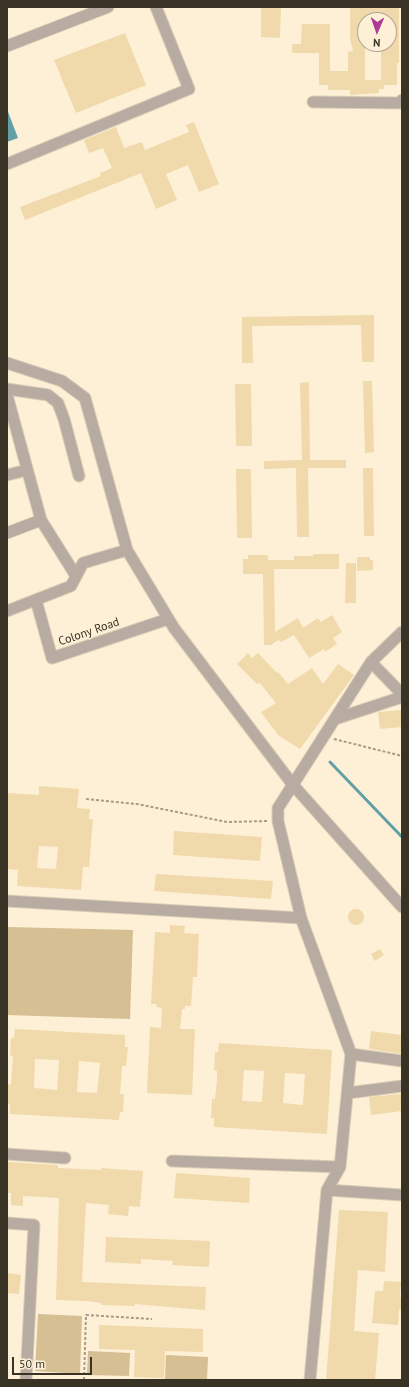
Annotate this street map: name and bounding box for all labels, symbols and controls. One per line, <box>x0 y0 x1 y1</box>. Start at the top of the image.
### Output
north arrow <box>357 12 397 52</box>
text: N <box>373 36 380 50</box>
street label: Colony Road <box>57 615 121 649</box>
scale bar <box>14 1349 94 1375</box>
text: 50 m <box>19 1356 45 1371</box>

